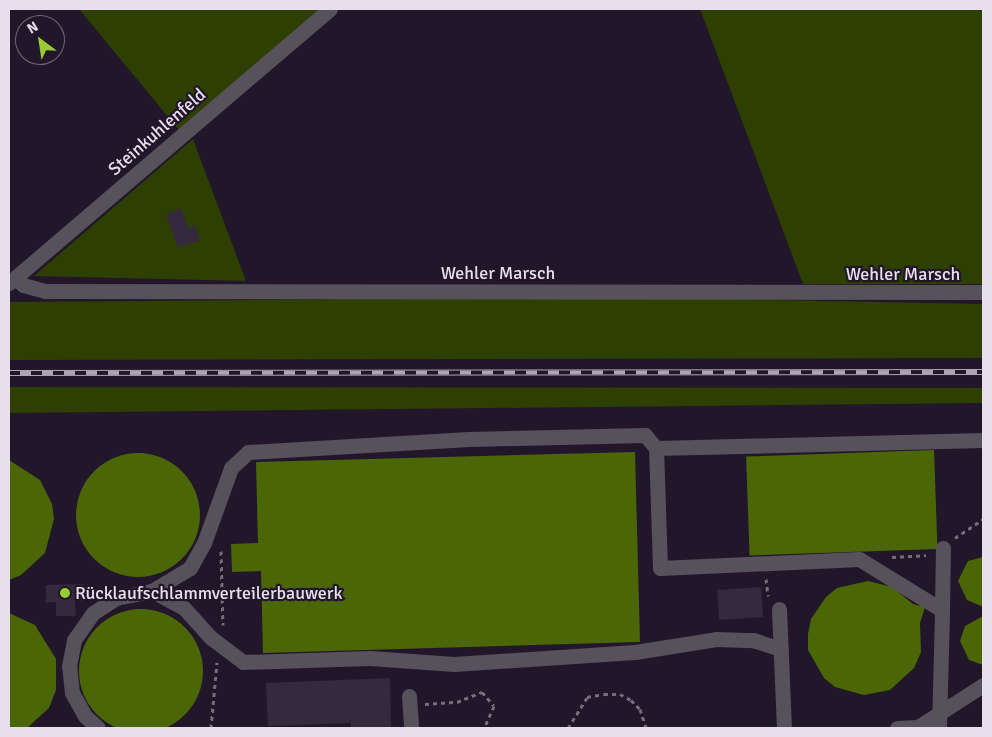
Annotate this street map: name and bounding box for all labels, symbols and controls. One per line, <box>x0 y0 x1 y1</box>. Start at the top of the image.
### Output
north arrow <box>15 15 65 65</box>
text: N <box>24 18 41 37</box>
street label: Steinkuhlenfeld <box>104 84 210 180</box>
street label: Wehler Marsch <box>441 262 555 284</box>
street label: Wehler Marsch <box>846 263 960 285</box>
place label: Rücklaufschlammverteilerbauwerk <box>75 582 342 604</box>
marker: Rücklaufschlammverteilerbauwerk <box>59 587 71 599</box>

